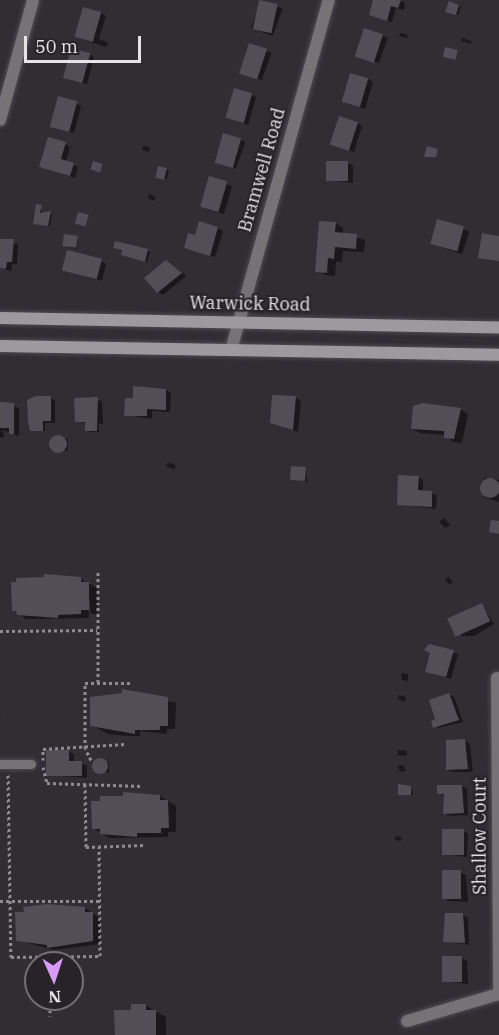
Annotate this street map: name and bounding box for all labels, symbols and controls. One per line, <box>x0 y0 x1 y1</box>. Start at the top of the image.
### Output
scale bar <box>27 24 144 62</box>
text: 50 m <box>35 35 78 58</box>
street label: Bramwell Road <box>234 105 290 235</box>
street label: Warwick Road <box>189 292 311 316</box>
street label: Shallow Court <box>469 777 491 895</box>
north arrow <box>24 951 84 1011</box>
text: N <box>48 987 62 1007</box>

